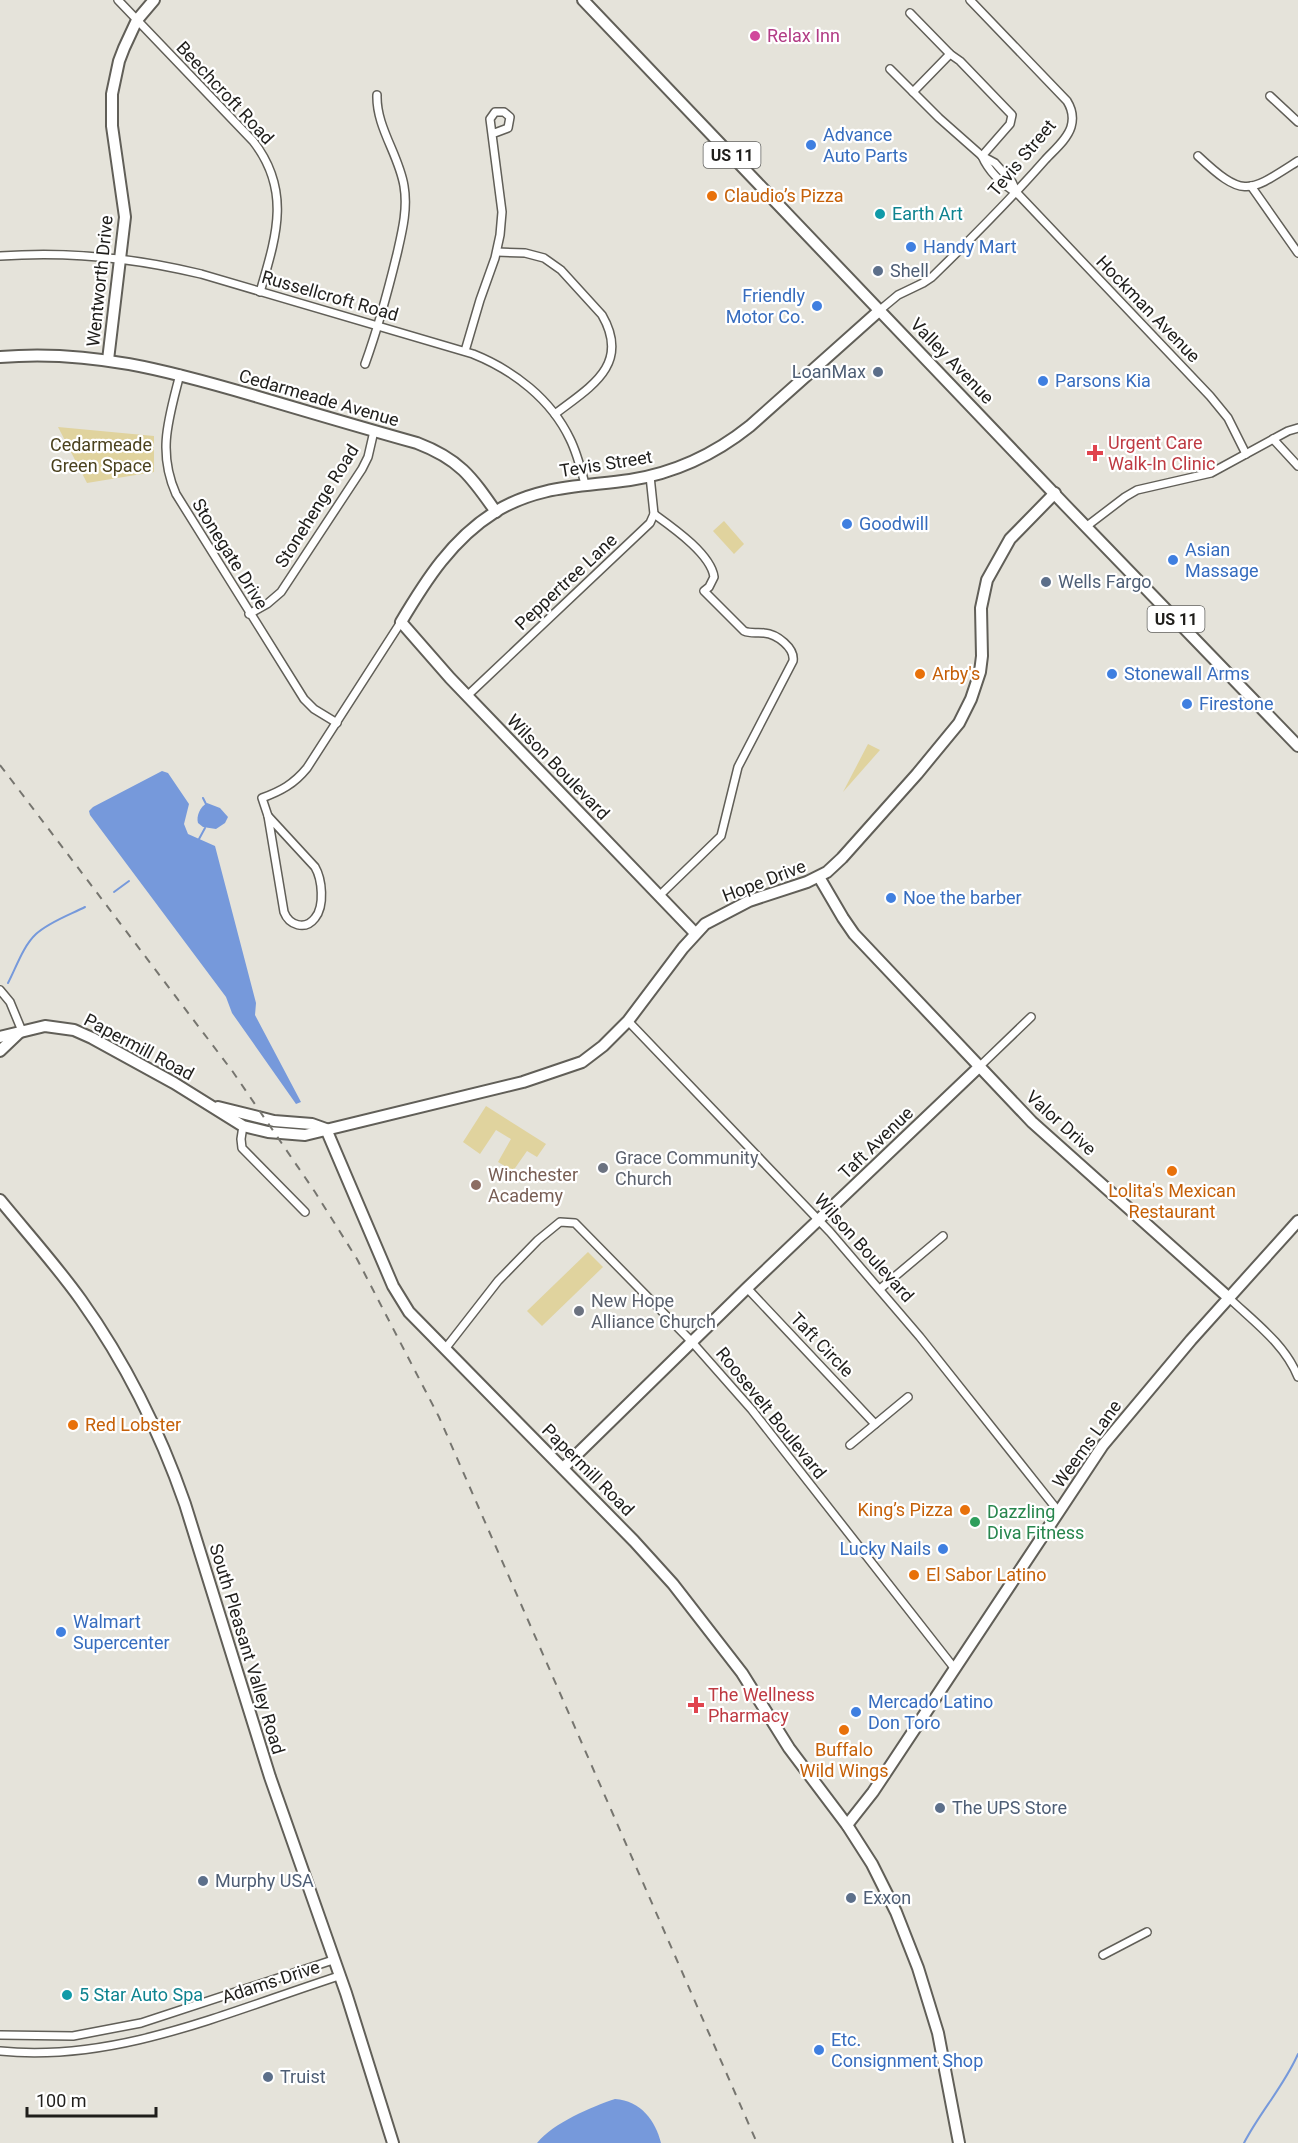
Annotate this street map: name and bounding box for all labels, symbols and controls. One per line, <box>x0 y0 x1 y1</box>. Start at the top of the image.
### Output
place label: Relax Inn <box>767 25 840 46</box>
marker: Relax Inn <box>748 29 762 43</box>
street label: Beechcroft Road <box>172 37 278 149</box>
street label: Tevis Street <box>983 115 1060 200</box>
place label: Advance Auto Parts <box>823 124 908 166</box>
marker: Advance Auto Parts <box>804 138 818 152</box>
road number: US 11 <box>704 142 760 168</box>
place label: Claudio’s Pizza <box>724 185 844 206</box>
marker: Claudio’s Pizza <box>705 189 719 203</box>
place label: Earth Art <box>892 203 963 224</box>
marker: Earth Art <box>873 207 887 221</box>
street label: Wentworth Drive <box>82 214 117 348</box>
place label: Handy Mart <box>923 236 1017 257</box>
marker: Handy Mart <box>904 240 918 254</box>
street label: Hockman Avenue <box>1092 251 1205 366</box>
place label: Shell <box>890 260 929 281</box>
marker: Shell <box>871 264 885 278</box>
street label: Russellcroft Road <box>259 266 401 325</box>
place label: Friendly Motor Co. <box>726 285 805 327</box>
marker: Friendly Motor Co. <box>810 299 824 313</box>
street label: Valley Avenue <box>906 313 998 408</box>
place label: LoanMax <box>792 361 866 382</box>
street label: Cedarmeade Avenue <box>237 365 402 430</box>
marker: LoanMax <box>871 365 885 379</box>
place label: Parsons Kia <box>1055 370 1151 391</box>
marker: Parsons Kia <box>1036 374 1050 388</box>
place label: Urgent Care Walk-In Clinic <box>1108 432 1215 474</box>
park label: Cedarmeade Green Space <box>50 434 152 476</box>
street label: Stonehenge Road <box>270 440 363 571</box>
marker: Urgent Care Walk-In Clinic <box>1086 444 1104 462</box>
street label: Tevis Street <box>558 446 654 481</box>
street label: Stonegate Drive <box>188 495 273 613</box>
place label: Goodwill <box>859 513 929 534</box>
marker: Goodwill <box>840 517 854 531</box>
street label: Peppertree Lane <box>510 529 621 634</box>
place label: Asian Massage <box>1185 539 1259 581</box>
marker: Asian Massage <box>1166 553 1180 567</box>
place label: Wells Fargo <box>1058 571 1152 592</box>
marker: Wells Fargo <box>1039 575 1053 589</box>
road number: US 11 <box>1148 606 1204 632</box>
place label: Arby's <box>932 663 980 684</box>
place label: Stonewall Arms <box>1124 663 1250 684</box>
marker: Arby's <box>913 667 927 681</box>
marker: Stonewall Arms <box>1105 667 1119 681</box>
place label: Firestone <box>1199 693 1274 714</box>
marker: Firestone <box>1180 697 1194 711</box>
street label: Wilson Boulevard <box>503 710 614 824</box>
street label: Hope Drive <box>719 855 809 906</box>
place label: Noe the barber <box>903 887 1022 908</box>
marker: Noe the barber <box>884 891 898 905</box>
street label: Papermill Road <box>81 1009 198 1084</box>
street label: Valor Drive <box>1022 1086 1101 1159</box>
street label: Taft Avenue <box>834 1102 917 1183</box>
place label: Grace Community Church <box>615 1147 759 1189</box>
marker: Grace Community Church <box>596 1161 610 1175</box>
place label: Winchester Academy <box>488 1164 578 1206</box>
marker: Lolita's Mexican Restaurant <box>1165 1164 1179 1178</box>
marker: Winchester Academy <box>469 1178 483 1192</box>
place label: Lolita's Mexican Restaurant <box>1108 1180 1236 1222</box>
street label: Wilson Boulevard <box>810 1189 918 1306</box>
place label: New Hope Alliance Church <box>591 1290 716 1332</box>
marker: New Hope Alliance Church <box>572 1304 586 1318</box>
street label: Taft Circle <box>786 1308 858 1381</box>
street label: Roosevelt Boulevard <box>712 1343 831 1483</box>
street label: Weems Lane <box>1048 1396 1125 1492</box>
place label: Red Lobster <box>85 1414 181 1435</box>
marker: Red Lobster <box>66 1418 80 1432</box>
street label: Papermill Road <box>538 1419 639 1520</box>
place label: King’s Pizza <box>858 1499 953 1520</box>
place label: Dazzling Diva Fitness <box>987 1501 1084 1543</box>
marker: King’s Pizza <box>958 1503 972 1517</box>
marker: Dazzling Diva Fitness <box>968 1515 982 1529</box>
place label: Lucky Nails <box>840 1538 931 1559</box>
street label: South Pleasant Valley Road <box>205 1541 290 1757</box>
marker: Lucky Nails <box>936 1542 950 1556</box>
place label: El Sabor Latino <box>926 1564 1046 1585</box>
marker: El Sabor Latino <box>907 1568 921 1582</box>
place label: Walmart Supercenter <box>73 1611 170 1653</box>
marker: Walmart Supercenter <box>54 1625 68 1639</box>
place label: The Wellness Pharmacy <box>708 1684 815 1726</box>
place label: Mercado Latino Don Toro <box>868 1691 993 1733</box>
marker: The Wellness Pharmacy <box>689 1698 703 1712</box>
marker: Mercado Latino Don Toro <box>849 1705 863 1719</box>
marker: Buffalo Wild Wings <box>837 1723 851 1737</box>
place label: Buffalo Wild Wings <box>799 1739 889 1781</box>
place label: The UPS Store <box>952 1797 1067 1818</box>
marker: The UPS Store <box>933 1801 947 1815</box>
place label: Murphy USA <box>215 1870 314 1891</box>
marker: Murphy USA <box>196 1874 210 1888</box>
place label: Exxon <box>863 1887 911 1908</box>
marker: Exxon <box>844 1891 858 1905</box>
street label: Adams Drive <box>219 1956 322 2007</box>
place label: 5 Star Auto Spa <box>79 1984 203 2005</box>
marker: 5 Star Auto Spa <box>60 1988 74 2002</box>
place label: Etc. Consignment Shop <box>831 2029 983 2071</box>
marker: Etc. Consignment Shop <box>812 2043 826 2057</box>
place label: Truist <box>280 2066 326 2087</box>
marker: Truist <box>261 2070 275 2084</box>
scale bar <box>27 2080 156 2118</box>
text: 100 m <box>36 2090 87 2111</box>

